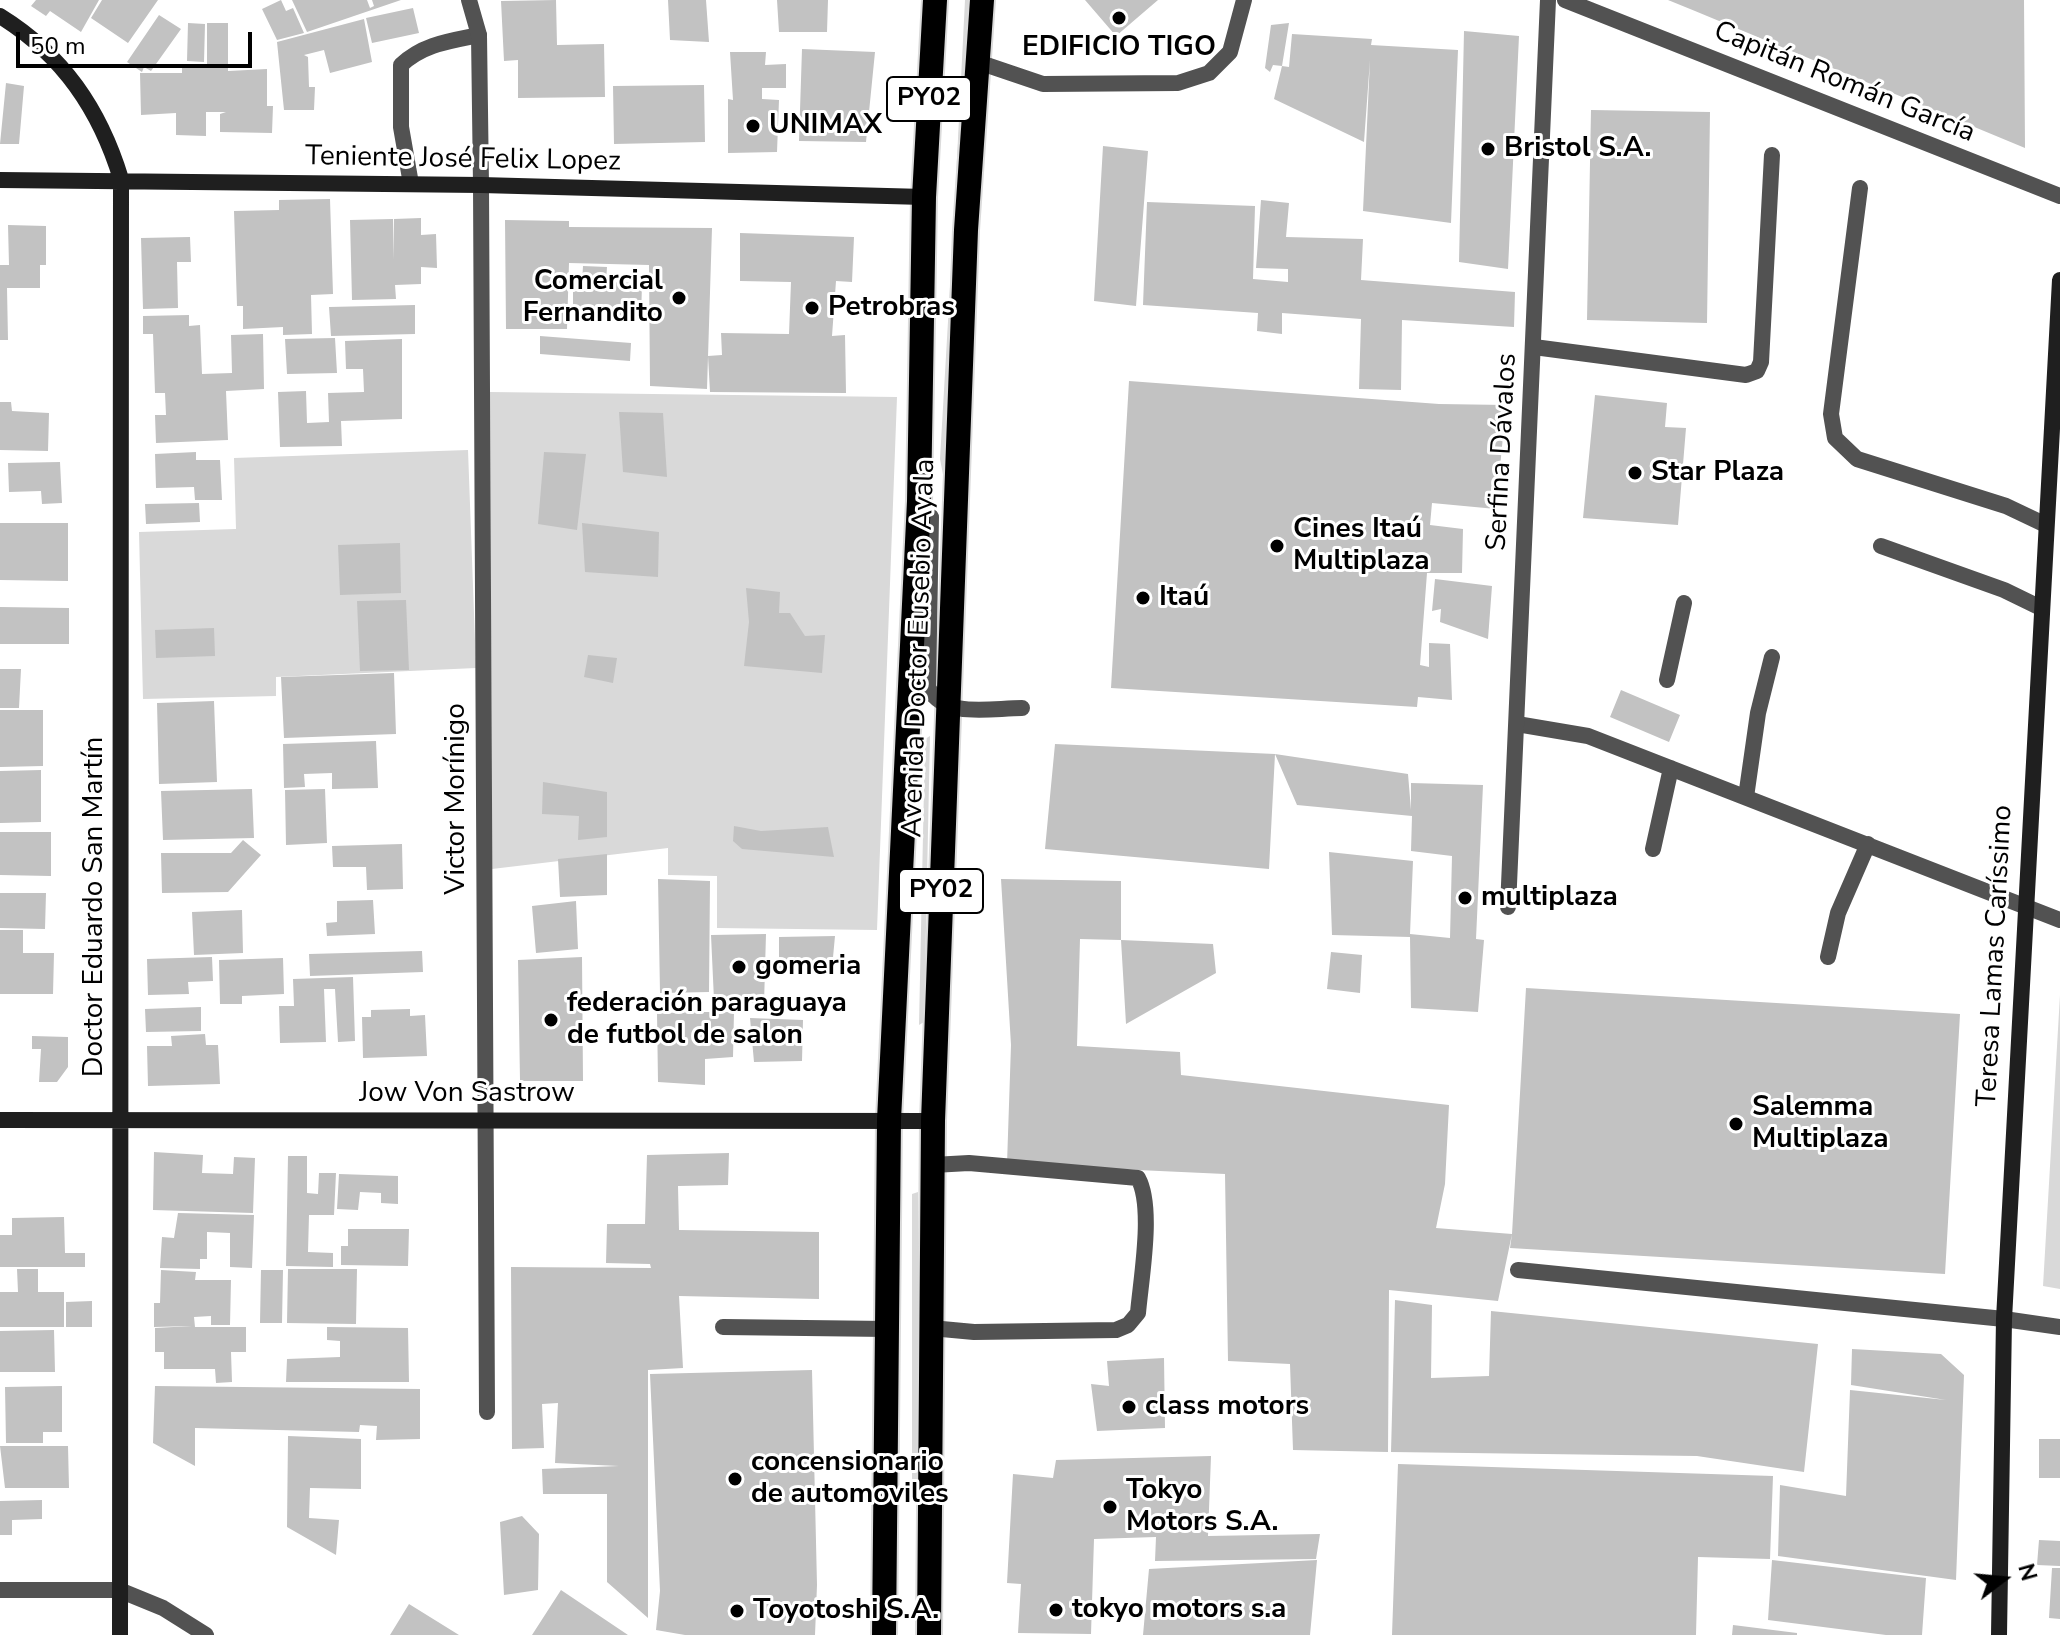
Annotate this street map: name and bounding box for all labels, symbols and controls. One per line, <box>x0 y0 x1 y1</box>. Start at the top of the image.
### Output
marker: EDIFICIO TIGO <box>1110 9 1128 27</box>
street label: Capitán Román García <box>1708 15 1980 151</box>
scale bar <box>20 16 256 66</box>
text: 50 m <box>30 30 86 62</box>
place label: EDIFICIO TIGO <box>1022 31 1216 65</box>
road number: PY02 <box>887 77 971 121</box>
place label: UNIMAX <box>769 109 882 143</box>
marker: UNIMAX <box>744 117 762 135</box>
place label: Bristol S.A. <box>1504 132 1651 166</box>
street label: Teniente José Felix Lopez <box>305 140 621 180</box>
marker: Bristol S.A. <box>1479 140 1497 158</box>
place label: Comercial Fernandito <box>523 265 663 331</box>
marker: Comercial Fernandito <box>670 289 688 307</box>
place label: Petrobras <box>828 291 955 325</box>
marker: Petrobras <box>803 299 821 317</box>
street label: Serfina Dávalos <box>1481 352 1525 552</box>
place label: Star Plaza <box>1651 456 1784 490</box>
street label: Avenida Doctor Eusebio Ayala <box>897 458 943 838</box>
marker: Star Plaza <box>1626 464 1644 482</box>
place label: Cines Itaú Multiplaza <box>1293 513 1429 579</box>
marker: Cines Itaú Multiplaza <box>1268 537 1286 555</box>
place label: Itaú <box>1159 581 1209 615</box>
marker: Itaú <box>1134 589 1152 607</box>
street label: Victor Morínigo <box>440 703 474 895</box>
street label: Doctor Eduardo San Martín <box>78 737 112 1077</box>
street label: Teresa Lamas Caríssimo <box>1971 804 2021 1108</box>
road number: PY02 <box>899 869 983 913</box>
place label: multiplaza <box>1481 881 1618 915</box>
marker: multiplaza <box>1456 889 1474 907</box>
place label: gomeria <box>755 950 861 984</box>
marker: gomeria <box>730 958 748 976</box>
place label: federación paraguaya de futbol de salon <box>567 987 847 1053</box>
marker: federación paraguaya de futbol de salon <box>542 1011 560 1029</box>
street label: Jow Von Sastrow <box>359 1077 575 1111</box>
place label: Salemma Multiplaza <box>1752 1091 1888 1157</box>
marker: Salemma Multiplaza <box>1727 1115 1745 1133</box>
place label: class motors <box>1145 1390 1309 1424</box>
marker: class motors <box>1120 1398 1138 1416</box>
place label: concensionario de automoviles <box>751 1446 949 1512</box>
marker: concensionario de automoviles <box>726 1470 744 1488</box>
place label: Tokyo Motors S.A. <box>1126 1474 1278 1540</box>
marker: Tokyo Motors S.A. <box>1101 1498 1119 1516</box>
north arrow <box>1964 1539 2044 1619</box>
text: N <box>2010 1560 2044 1584</box>
place label: tokyo motors s.a <box>1072 1593 1286 1627</box>
place label: Toyotoshi S.A. <box>753 1594 939 1628</box>
marker: tokyo motors s.a <box>1047 1601 1065 1619</box>
marker: Toyotoshi S.A. <box>728 1602 746 1620</box>

